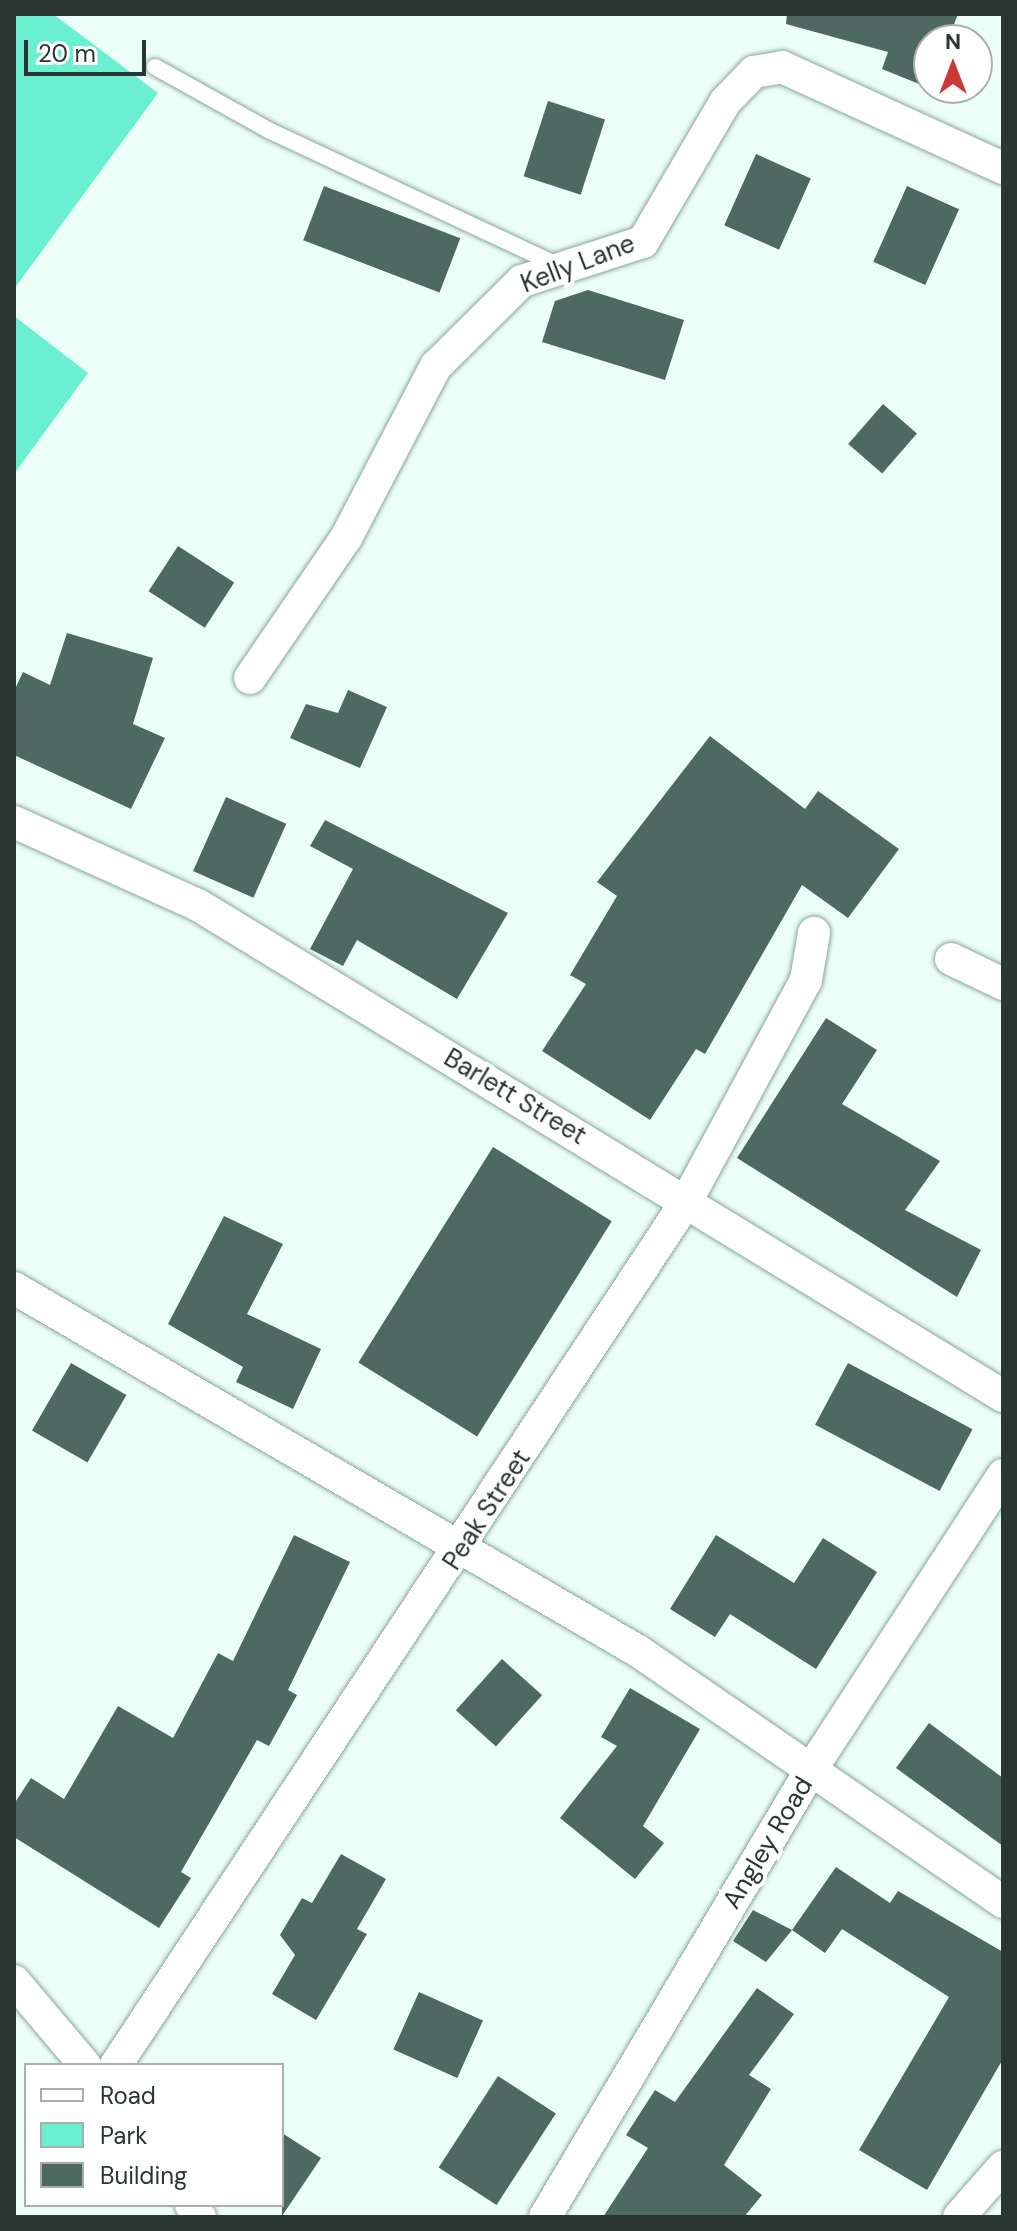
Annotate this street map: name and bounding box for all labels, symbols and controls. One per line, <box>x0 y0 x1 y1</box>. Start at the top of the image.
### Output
scale bar <box>28 24 150 74</box>
north arrow <box>913 24 993 104</box>
text: N <box>945 27 961 56</box>
text: 20 m <box>38 38 96 69</box>
street label: Kelly Lane <box>517 228 639 300</box>
street label: Barlett Street <box>438 1042 592 1152</box>
street label: Peak Street <box>437 1444 537 1576</box>
street label: Angley Road <box>716 1771 820 1915</box>
legend <box>24 2063 284 2207</box>
text: Road <box>100 2080 156 2111</box>
text: Park <box>100 2120 147 2151</box>
text: Building <box>100 2160 187 2191</box>

